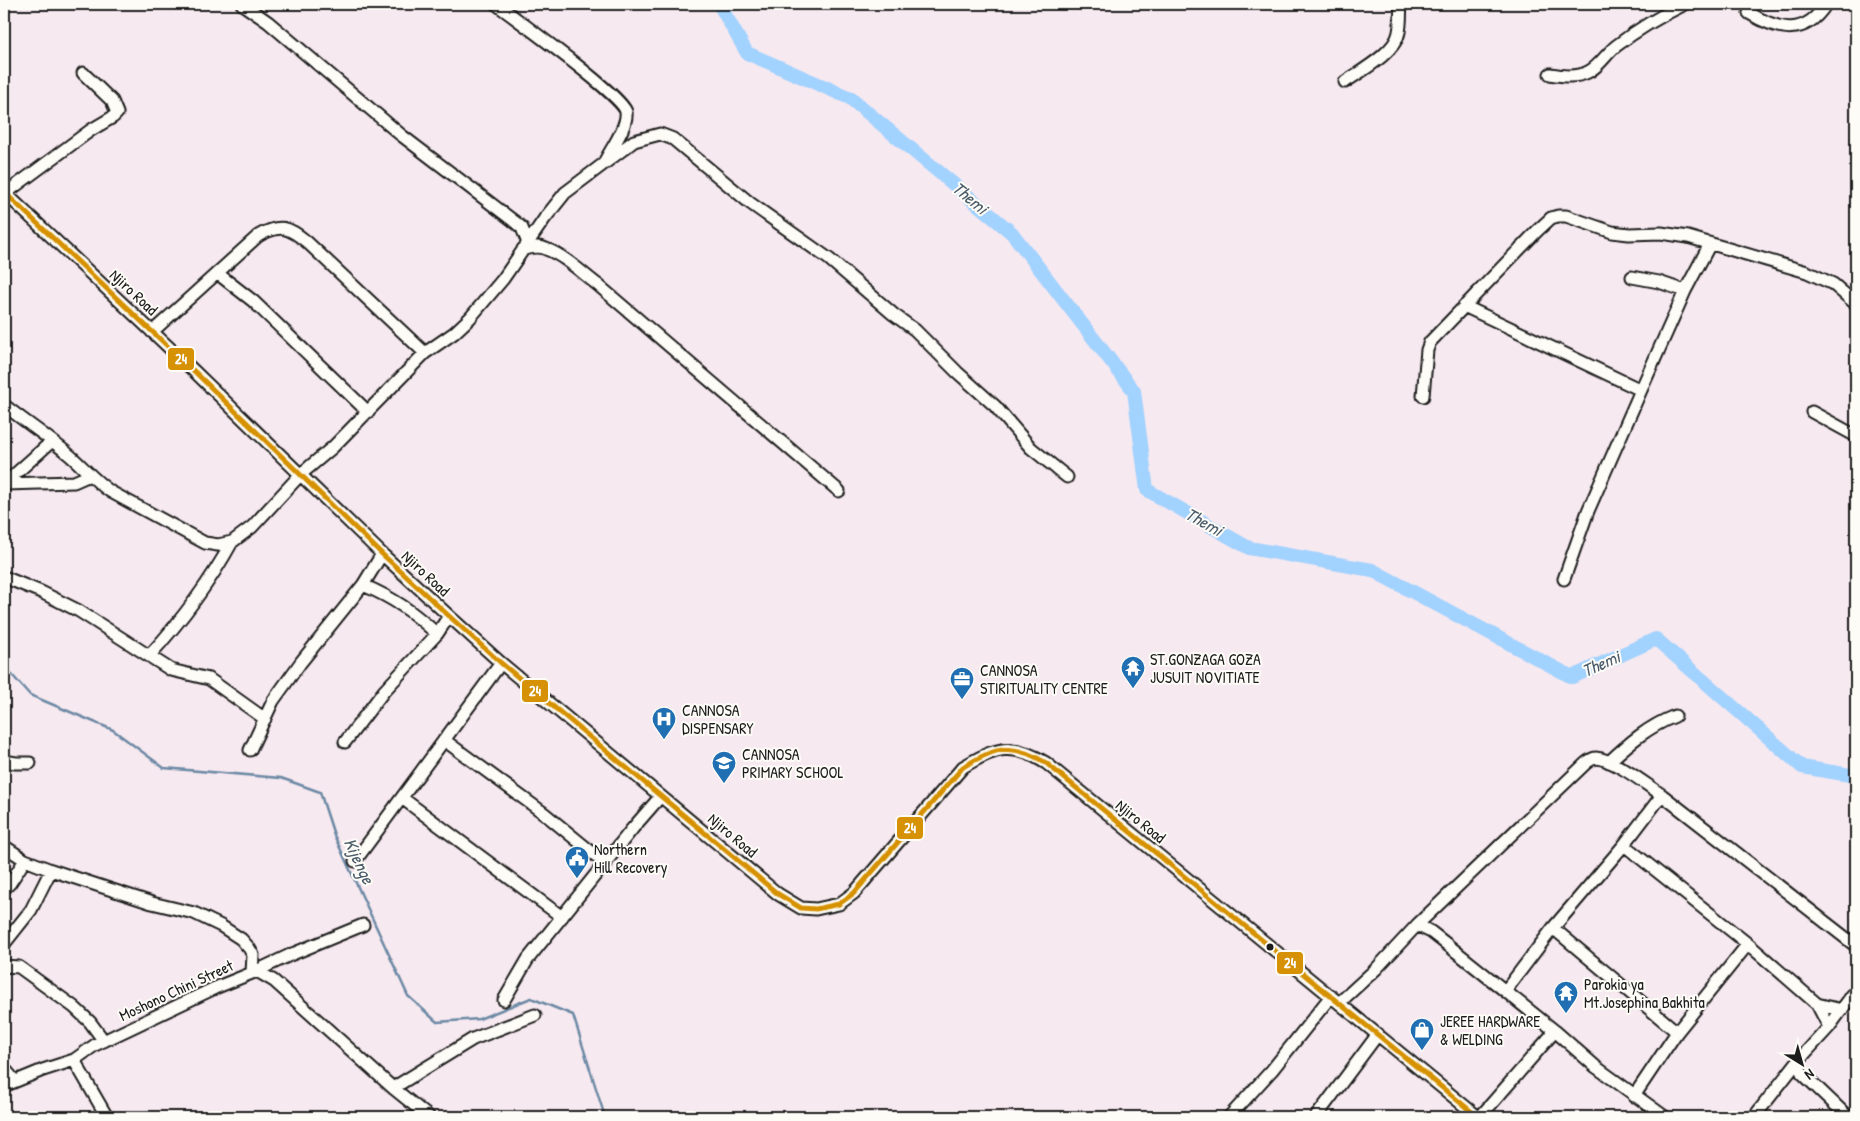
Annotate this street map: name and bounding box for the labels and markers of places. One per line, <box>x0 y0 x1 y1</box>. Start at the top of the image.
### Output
place label: ST.GONZAGA GOZA JUSUIT NOVITIATE <box>1150 648 1261 688</box>
temple icon: ST.GONZAGA GOZA JUSUIT NOVITIATE <box>1120 655 1146 689</box>
place label: CANNOSA STIRITUALITY CENTRE <box>980 659 1108 699</box>
office icon: CANNOSA STIRITUALITY CENTRE <box>949 666 975 700</box>
place label: CANNOSA DISPENSARY <box>682 699 753 739</box>
hospital icon: CANNOSA DISPENSARY <box>651 706 677 740</box>
place label: CANNOSA PRIMARY SCHOOL <box>742 743 843 783</box>
school or university icon: CANNOSA PRIMARY SCHOOL <box>711 750 737 784</box>
place label: Northern Hill Recovery <box>594 838 668 878</box>
public building icon: Northern Hill Recovery <box>564 845 590 879</box>
unlabelled marker <box>1265 942 1275 952</box>
place label: Parokia ya Mt.Josephina Bakhita <box>1584 973 1705 1013</box>
temple icon: Parokia ya Mt.Josephina Bakhita <box>1553 980 1579 1014</box>
place label: JEREE HARDWARE & WELDING <box>1440 1010 1540 1050</box>
shop icon: JEREE HARDWARE & WELDING <box>1409 1017 1435 1051</box>

